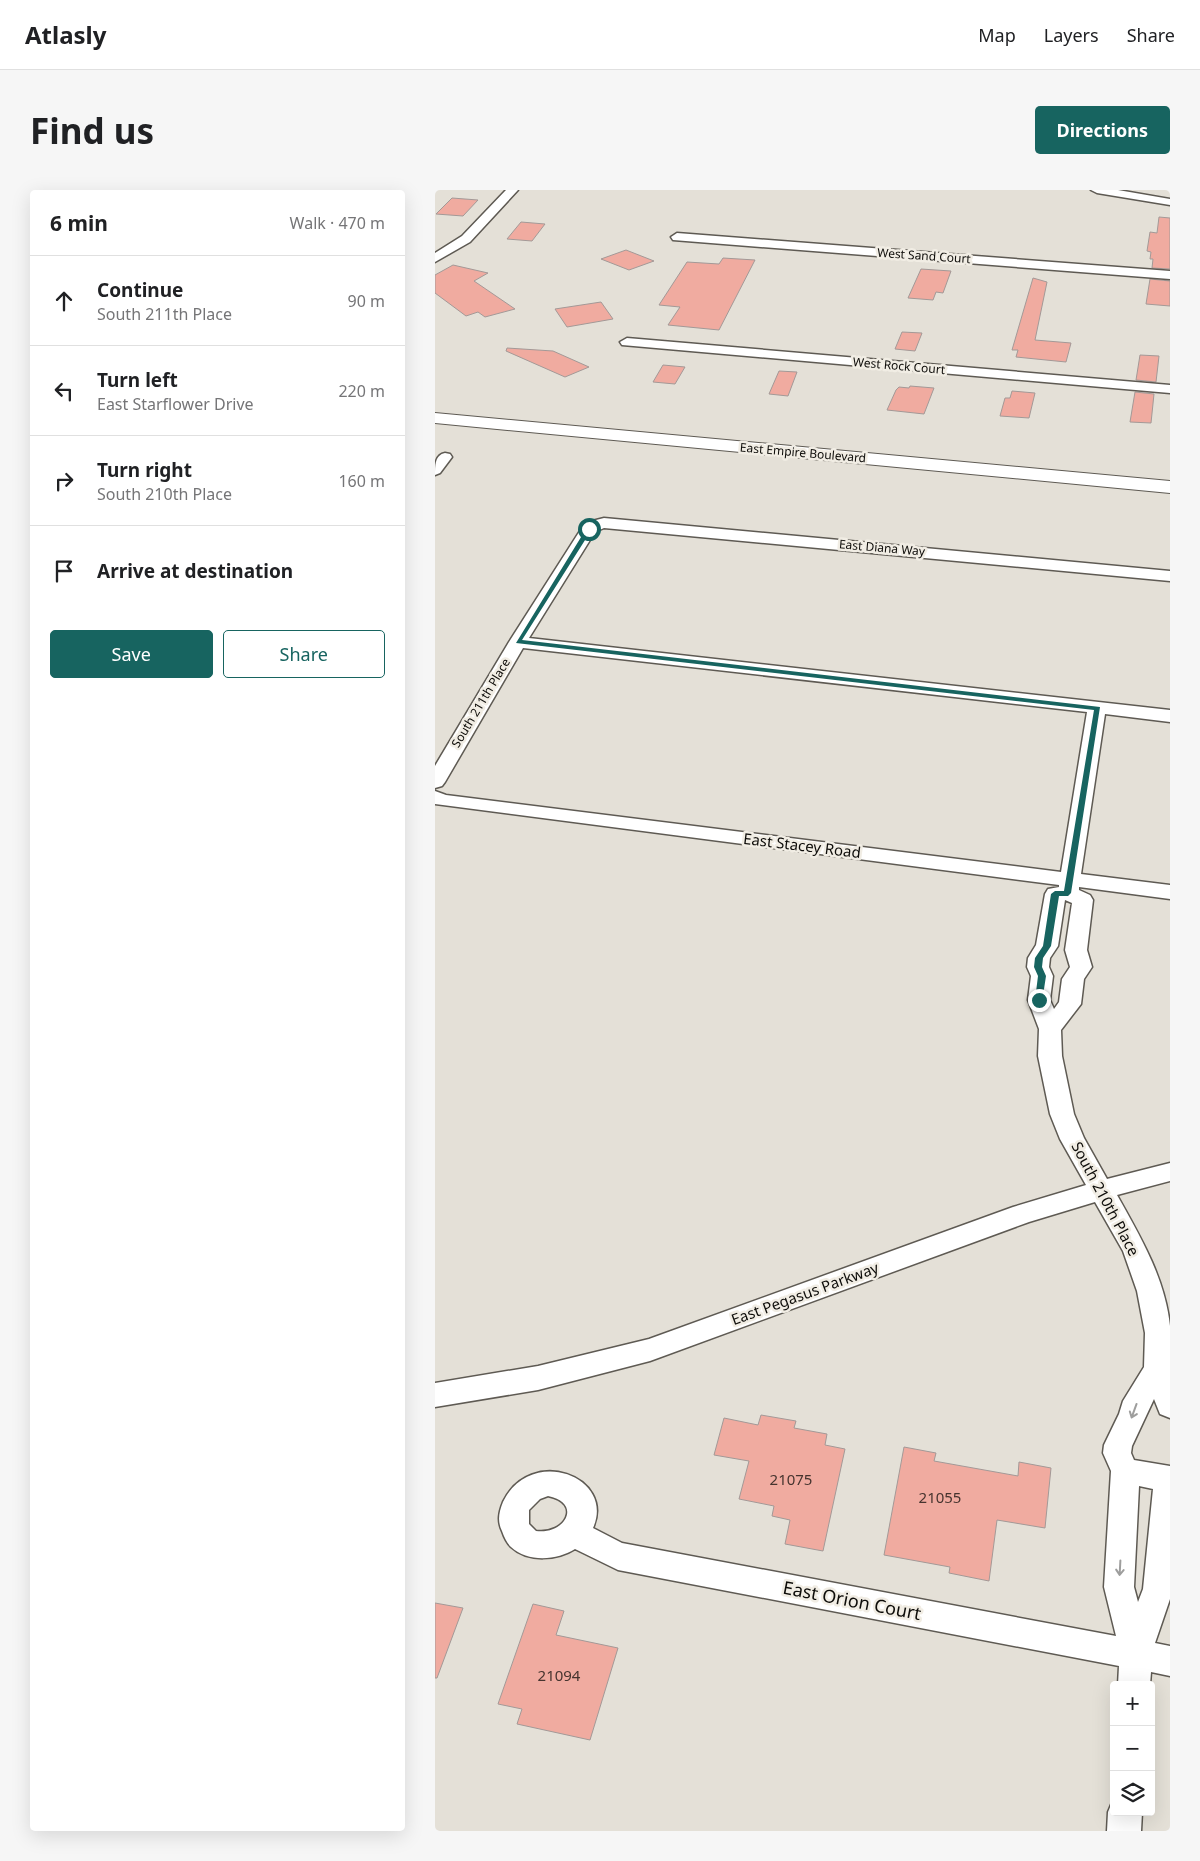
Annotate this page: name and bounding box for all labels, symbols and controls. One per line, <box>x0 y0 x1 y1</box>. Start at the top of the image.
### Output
text: Atlasly <box>25 18 106 51</box>
text: Map <box>978 23 1016 47</box>
text: Layers <box>1044 23 1099 47</box>
text: Share <box>1127 23 1175 47</box>
button: Directions <box>1035 106 1170 154</box>
text: Find us <box>30 107 154 154</box>
text: 6 min <box>50 209 108 237</box>
text: Walk · 470 m <box>290 212 385 234</box>
street label: West Sand Court <box>877 244 972 267</box>
text: Continue <box>97 277 183 303</box>
icon: ahead <box>50 287 78 315</box>
text: 90 m <box>348 290 385 312</box>
text: South 211th Place <box>97 303 232 325</box>
street label: West Rock Court <box>852 353 946 378</box>
text: Turn left <box>97 367 178 393</box>
icon: left <box>50 377 78 405</box>
text: 220 m <box>338 380 385 402</box>
text: East Starflower Drive <box>97 393 254 415</box>
street label: East Empire Boulevard <box>739 439 867 466</box>
text: Turn right <box>97 457 192 483</box>
icon: right <box>50 467 78 495</box>
text: 160 m <box>338 470 385 492</box>
text: South 210th Place <box>97 483 232 505</box>
route start <box>578 518 601 541</box>
street label: East Diana Way <box>838 535 927 560</box>
icon: arrive <box>50 557 78 585</box>
text: Arrive at destination <box>97 558 293 584</box>
button: Save <box>50 630 213 678</box>
button: Share <box>223 630 385 678</box>
street label: South 211th Place <box>447 655 514 751</box>
street label: East Stacey Road <box>742 828 862 862</box>
route end <box>1028 989 1051 1012</box>
street label: South 210th Place <box>1067 1138 1144 1259</box>
street label: East Pegasus Parkway <box>728 1257 881 1329</box>
one-way arrow <box>1129 1403 1138 1418</box>
house number: 21075 <box>770 1469 812 1489</box>
house number: 21055 <box>919 1487 961 1507</box>
one-way arrow <box>1116 1560 1125 1576</box>
street label: East Orion Court <box>781 1575 924 1625</box>
house number: 21094 <box>538 1665 581 1685</box>
map controls <box>1110 1681 1155 1816</box>
button: + <box>1110 1681 1155 1726</box>
button: − <box>1110 1726 1155 1771</box>
button: layers <box>1110 1771 1155 1816</box>

